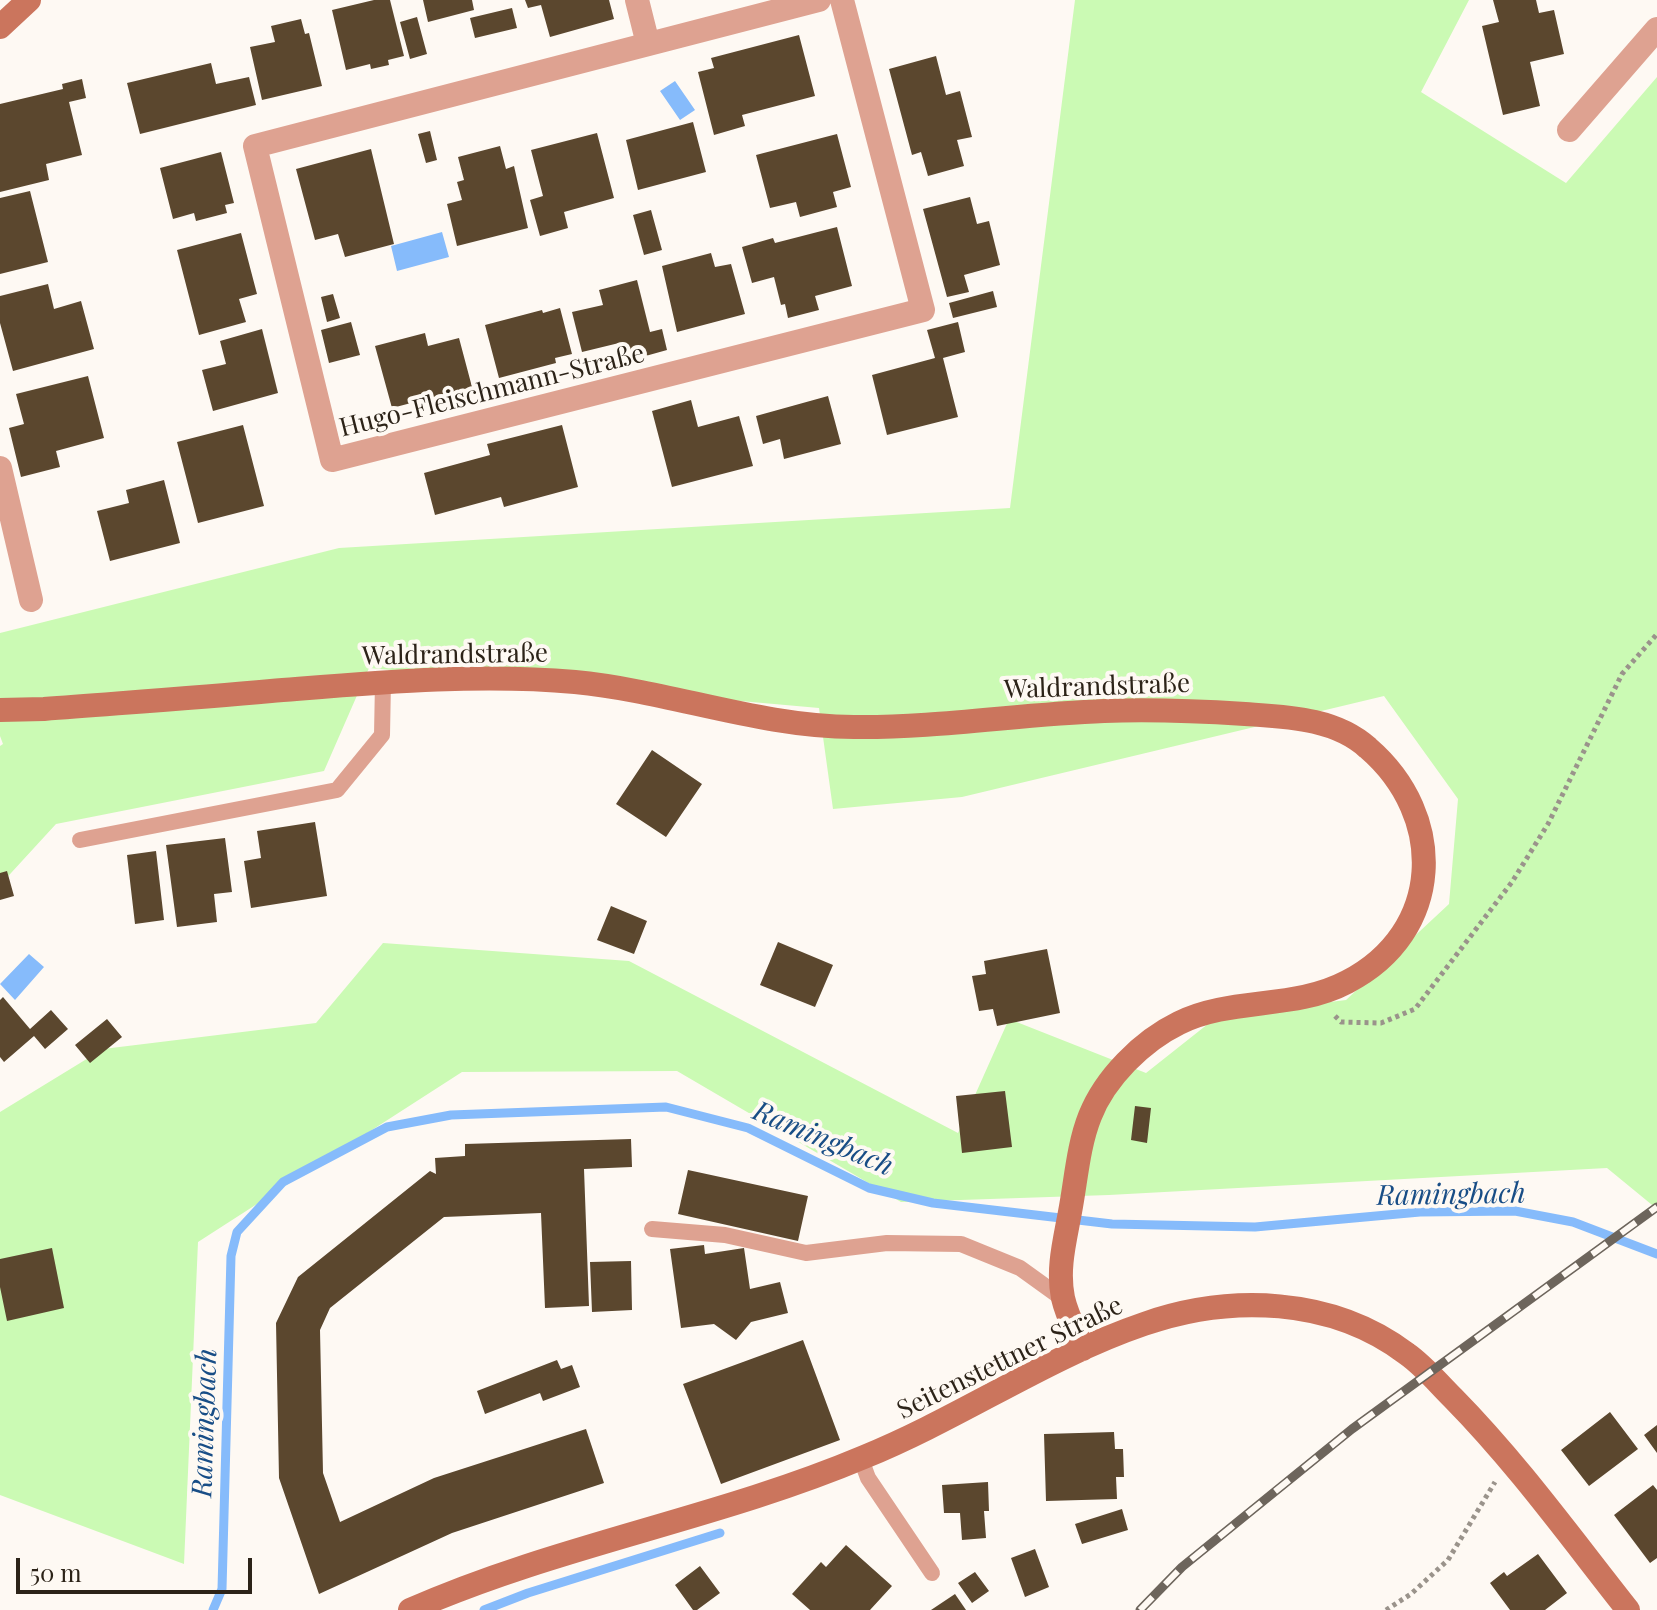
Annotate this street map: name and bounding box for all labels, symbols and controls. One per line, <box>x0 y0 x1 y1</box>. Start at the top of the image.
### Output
street label: Hugo-Fleischmann-Straße <box>336 338 648 444</box>
street label: Waldrandstraße <box>362 638 548 672</box>
street label: Waldrandstraße <box>1003 668 1191 706</box>
water label: Ramingbach <box>748 1094 898 1184</box>
water label: Ramingbach <box>1376 1177 1526 1213</box>
street label: Seitenstettner Straße <box>892 1290 1128 1426</box>
water label: Ramingbach <box>186 1348 224 1498</box>
scale bar <box>20 1542 256 1592</box>
text: 50 m <box>30 1556 82 1588</box>

